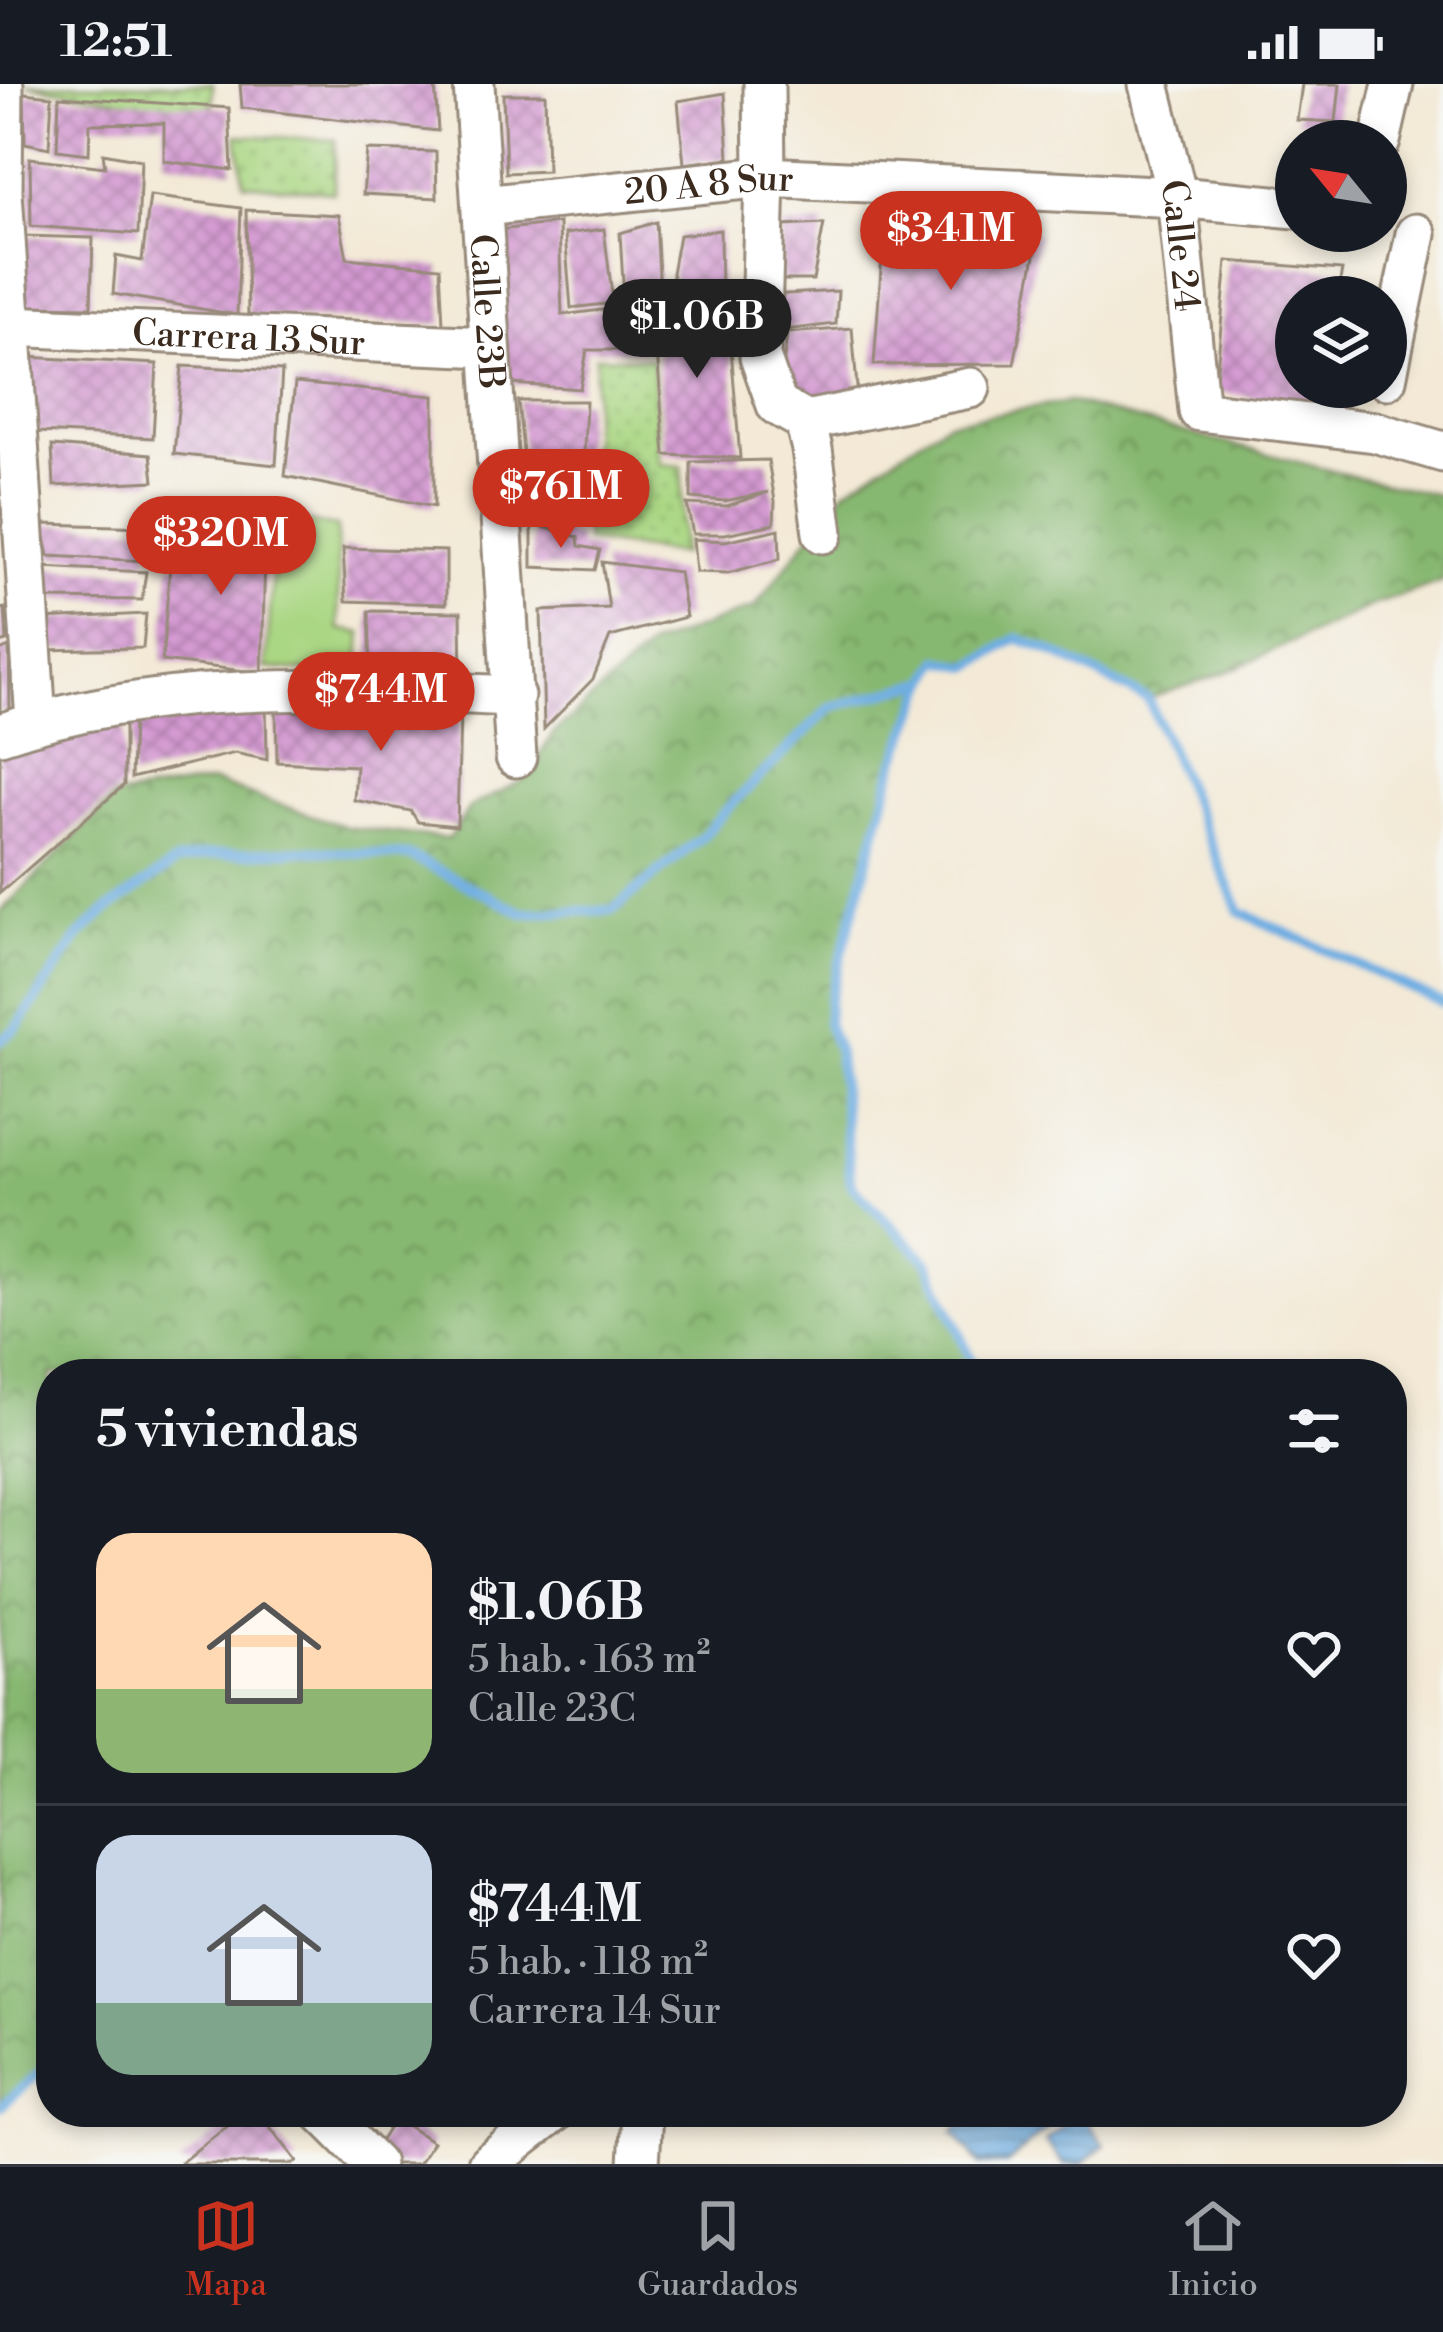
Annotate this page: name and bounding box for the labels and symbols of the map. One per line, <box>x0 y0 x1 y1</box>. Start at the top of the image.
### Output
north arrow <box>1275 120 1407 252</box>
street label: 20 A 8 Sur <box>622 157 795 216</box>
street label: Calle 24 <box>1149 175 1209 314</box>
pin: $341M <box>867 191 1035 293</box>
street label: Calle 23B <box>458 233 513 391</box>
pin: $1.06B <box>599 279 795 381</box>
street label: Carrera 13 Sur <box>131 311 366 367</box>
pin: $761M <box>477 449 645 551</box>
pin: $320M <box>137 496 305 598</box>
pin: $744M <box>297 652 465 754</box>

